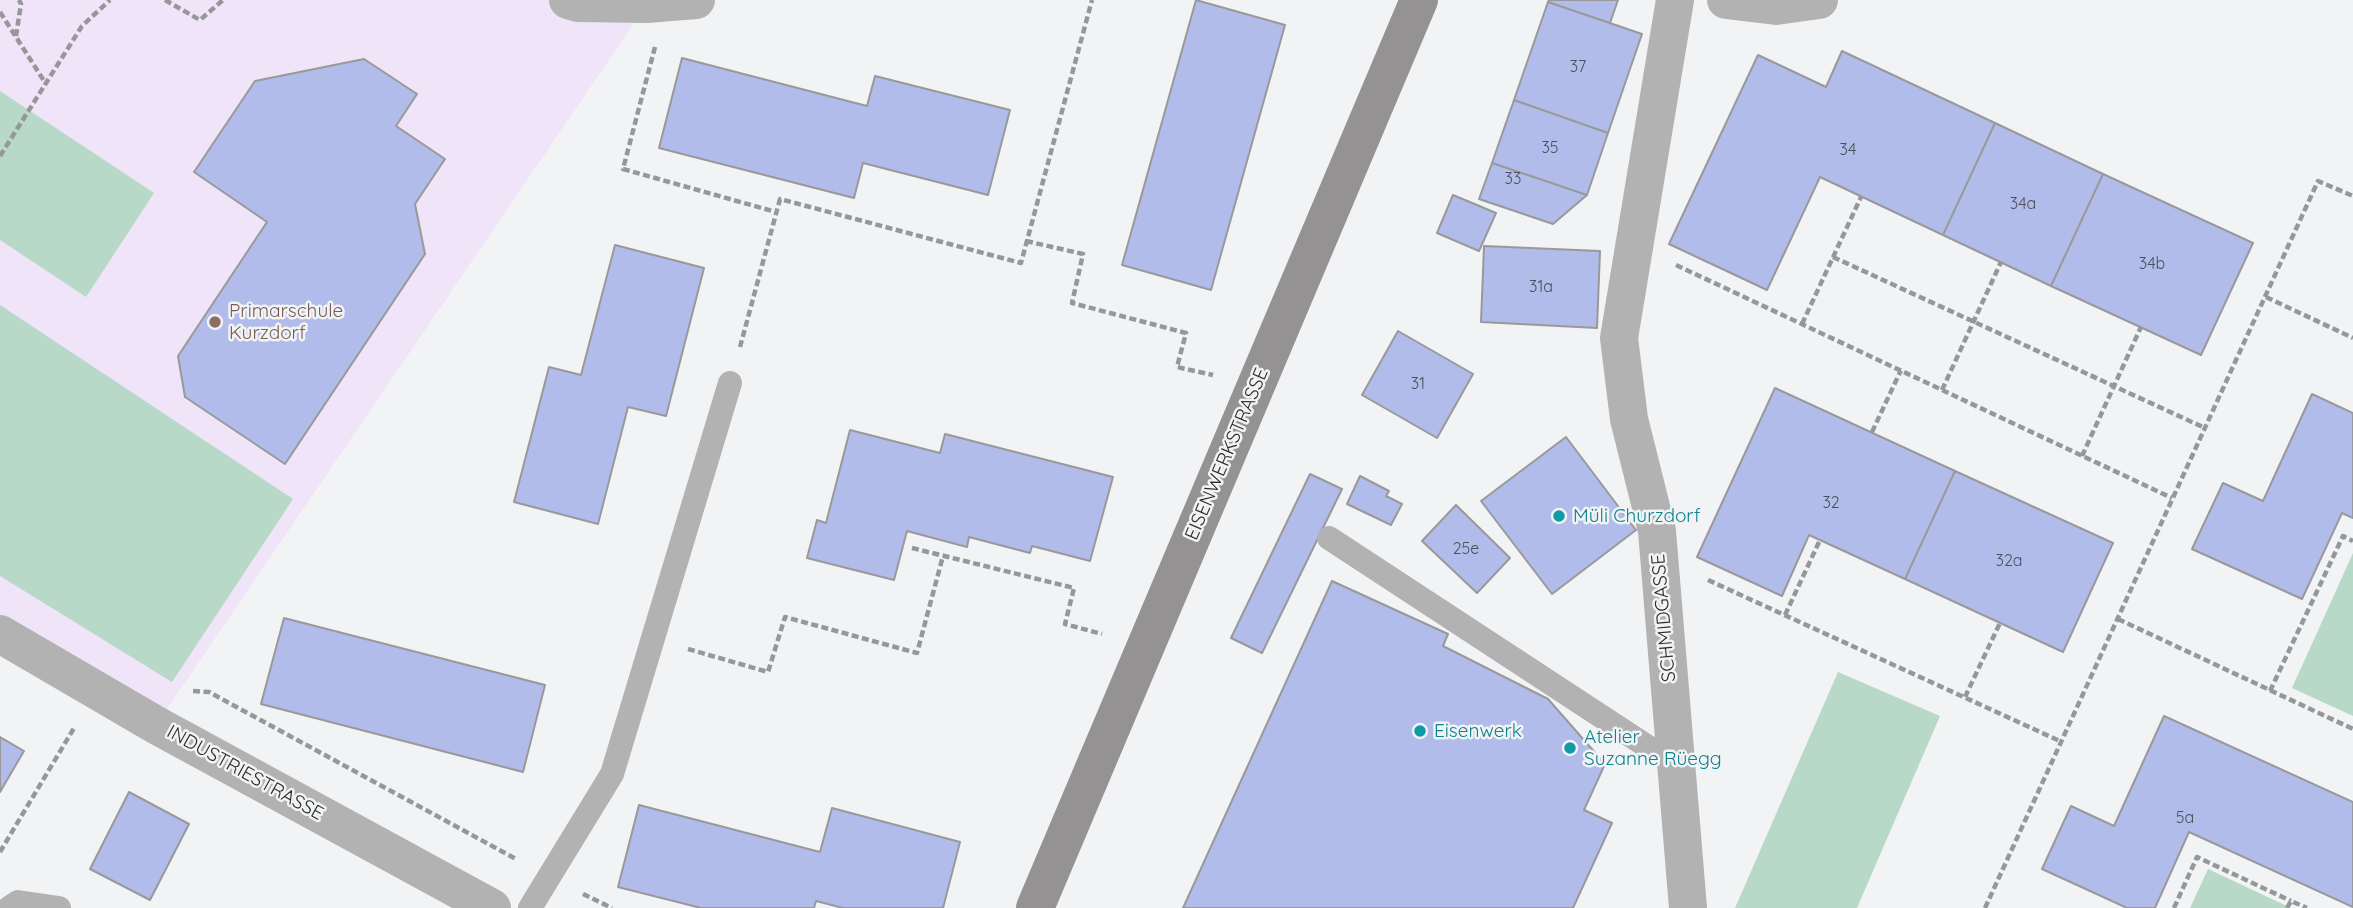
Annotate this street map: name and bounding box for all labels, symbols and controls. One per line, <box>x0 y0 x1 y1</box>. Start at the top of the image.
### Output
house number: 37 <box>1570 57 1586 77</box>
house number: 35 <box>1541 138 1559 158</box>
house number: 34 <box>1840 140 1856 160</box>
house number: 33 <box>1505 169 1521 189</box>
house number: 34a <box>2010 194 2036 214</box>
house number: 34b <box>2139 254 2165 274</box>
house number: 31a <box>1529 277 1553 297</box>
place label: Primarschule Kurzdorf <box>229 300 343 344</box>
marker: Primarschule Kurzdorf <box>207 314 223 330</box>
street label: EISENWERKSTRASSE <box>1180 365 1274 543</box>
house number: 31 <box>1411 374 1425 394</box>
house number: 32 <box>1822 493 1840 513</box>
place label: Müli Churzdorf <box>1573 505 1701 527</box>
marker: Müli Churzdorf <box>1551 508 1567 524</box>
house number: 25e <box>1453 539 1479 559</box>
house number: 32a <box>1996 551 2022 571</box>
street label: SCHMIDGASSE <box>1647 553 1681 683</box>
place label: Eisenwerk <box>1434 720 1522 742</box>
street label: INDUSTRIESTRASSE <box>163 721 327 825</box>
marker: Eisenwerk <box>1412 723 1428 739</box>
place label: Atelier Suzanne Rüegg <box>1584 726 1722 770</box>
marker: Atelier Suzanne Rüegg <box>1562 740 1578 756</box>
house number: 5a <box>2176 808 2194 828</box>

